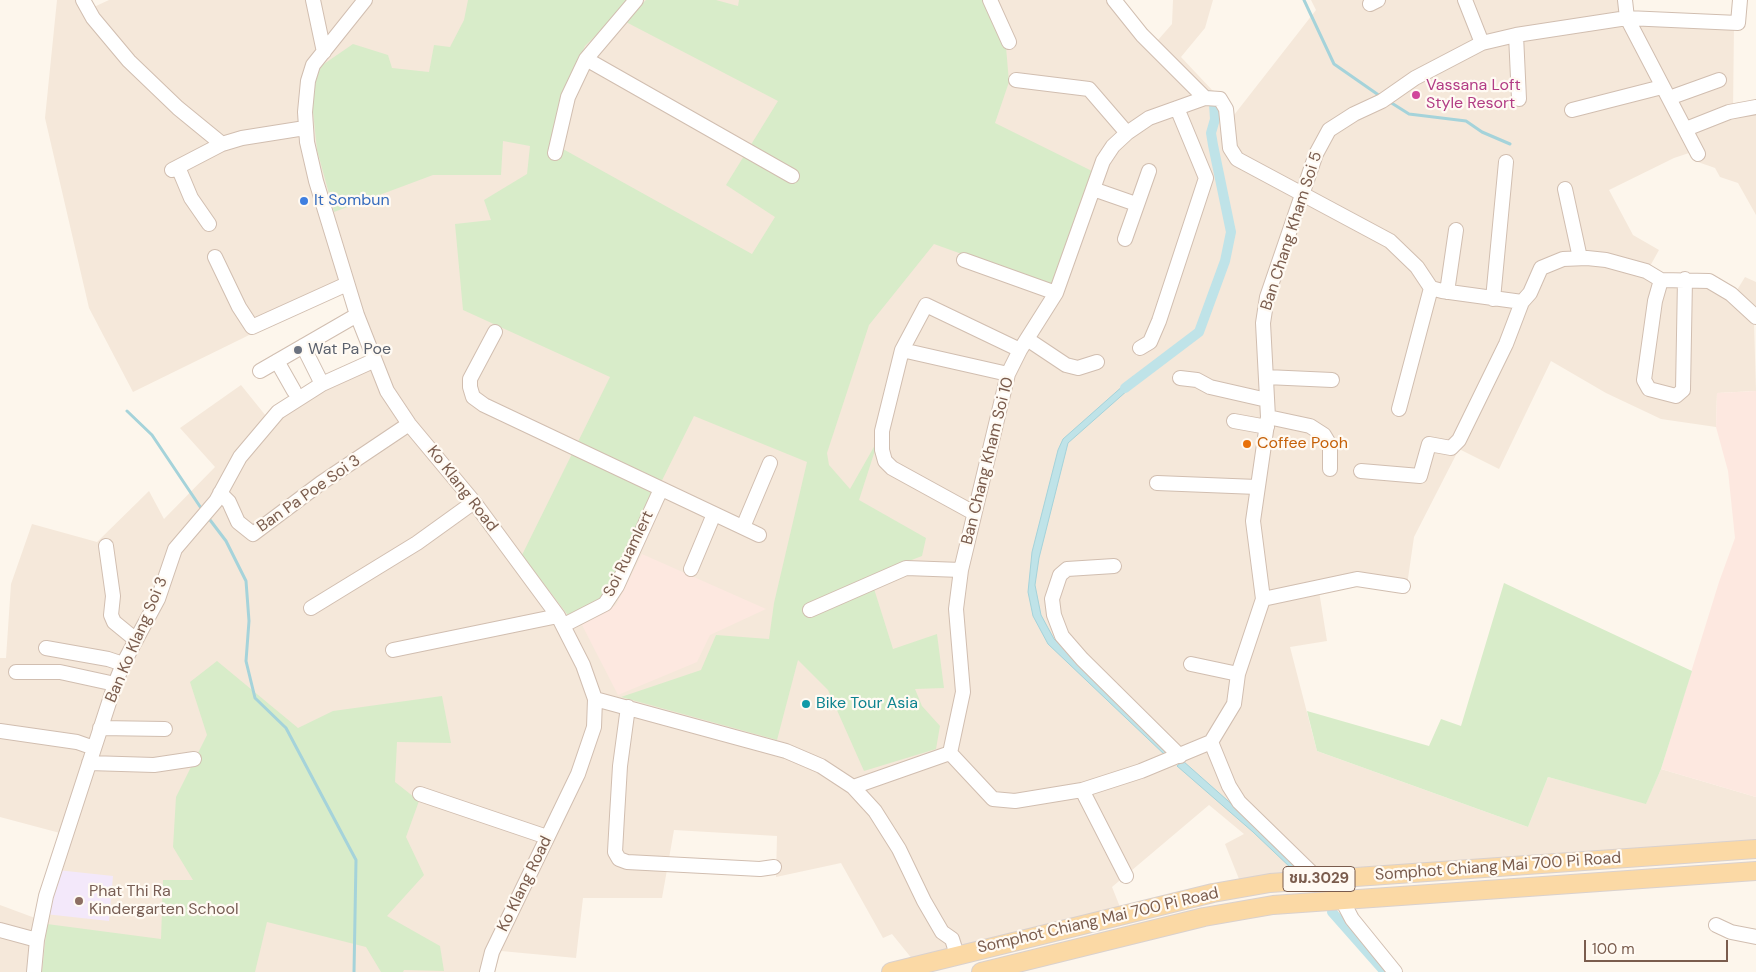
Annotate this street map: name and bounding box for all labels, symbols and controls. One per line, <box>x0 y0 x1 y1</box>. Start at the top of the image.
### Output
place label: Vassana Loft Style Resort <box>1426 76 1521 114</box>
marker: Vassana Loft Style Resort <box>1410 89 1422 101</box>
street label: Ban Chang Kham Soi 5 <box>1257 149 1327 313</box>
place label: It Sombun <box>314 191 390 211</box>
marker: It Sombun <box>298 195 310 207</box>
place label: Wat Pa Poe <box>308 340 391 360</box>
marker: Wat Pa Poe <box>292 344 304 356</box>
street label: Ban Chang Kham Soi 10 <box>958 375 1018 547</box>
place label: Coffee Pooh <box>1257 434 1348 454</box>
marker: Coffee Pooh <box>1241 438 1253 450</box>
street label: Ko Klang Road <box>422 442 502 536</box>
street label: Ban Pa Poe Soi 3 <box>254 451 364 537</box>
street label: Soi Ruamlert <box>600 508 658 600</box>
street label: Ban Ko Klang Soi 3 <box>102 574 172 706</box>
place label: Bike Tour Asia <box>816 694 918 714</box>
marker: Bike Tour Asia <box>800 698 812 710</box>
street label: Ko Klang Road <box>494 833 556 935</box>
street label: Somphot Chiang Mai 700 Pi Road <box>1374 849 1622 885</box>
road number: ชม.3029 <box>1283 866 1355 892</box>
place label: Phat Thi Ra Kindergarten School <box>89 882 239 920</box>
street label: Somphot Chiang Mai 700 Pi Road <box>976 884 1220 958</box>
marker: Phat Thi Ra Kindergarten School <box>73 895 85 907</box>
scale bar <box>1586 930 1730 962</box>
text: 100 m <box>1592 939 1635 959</box>

